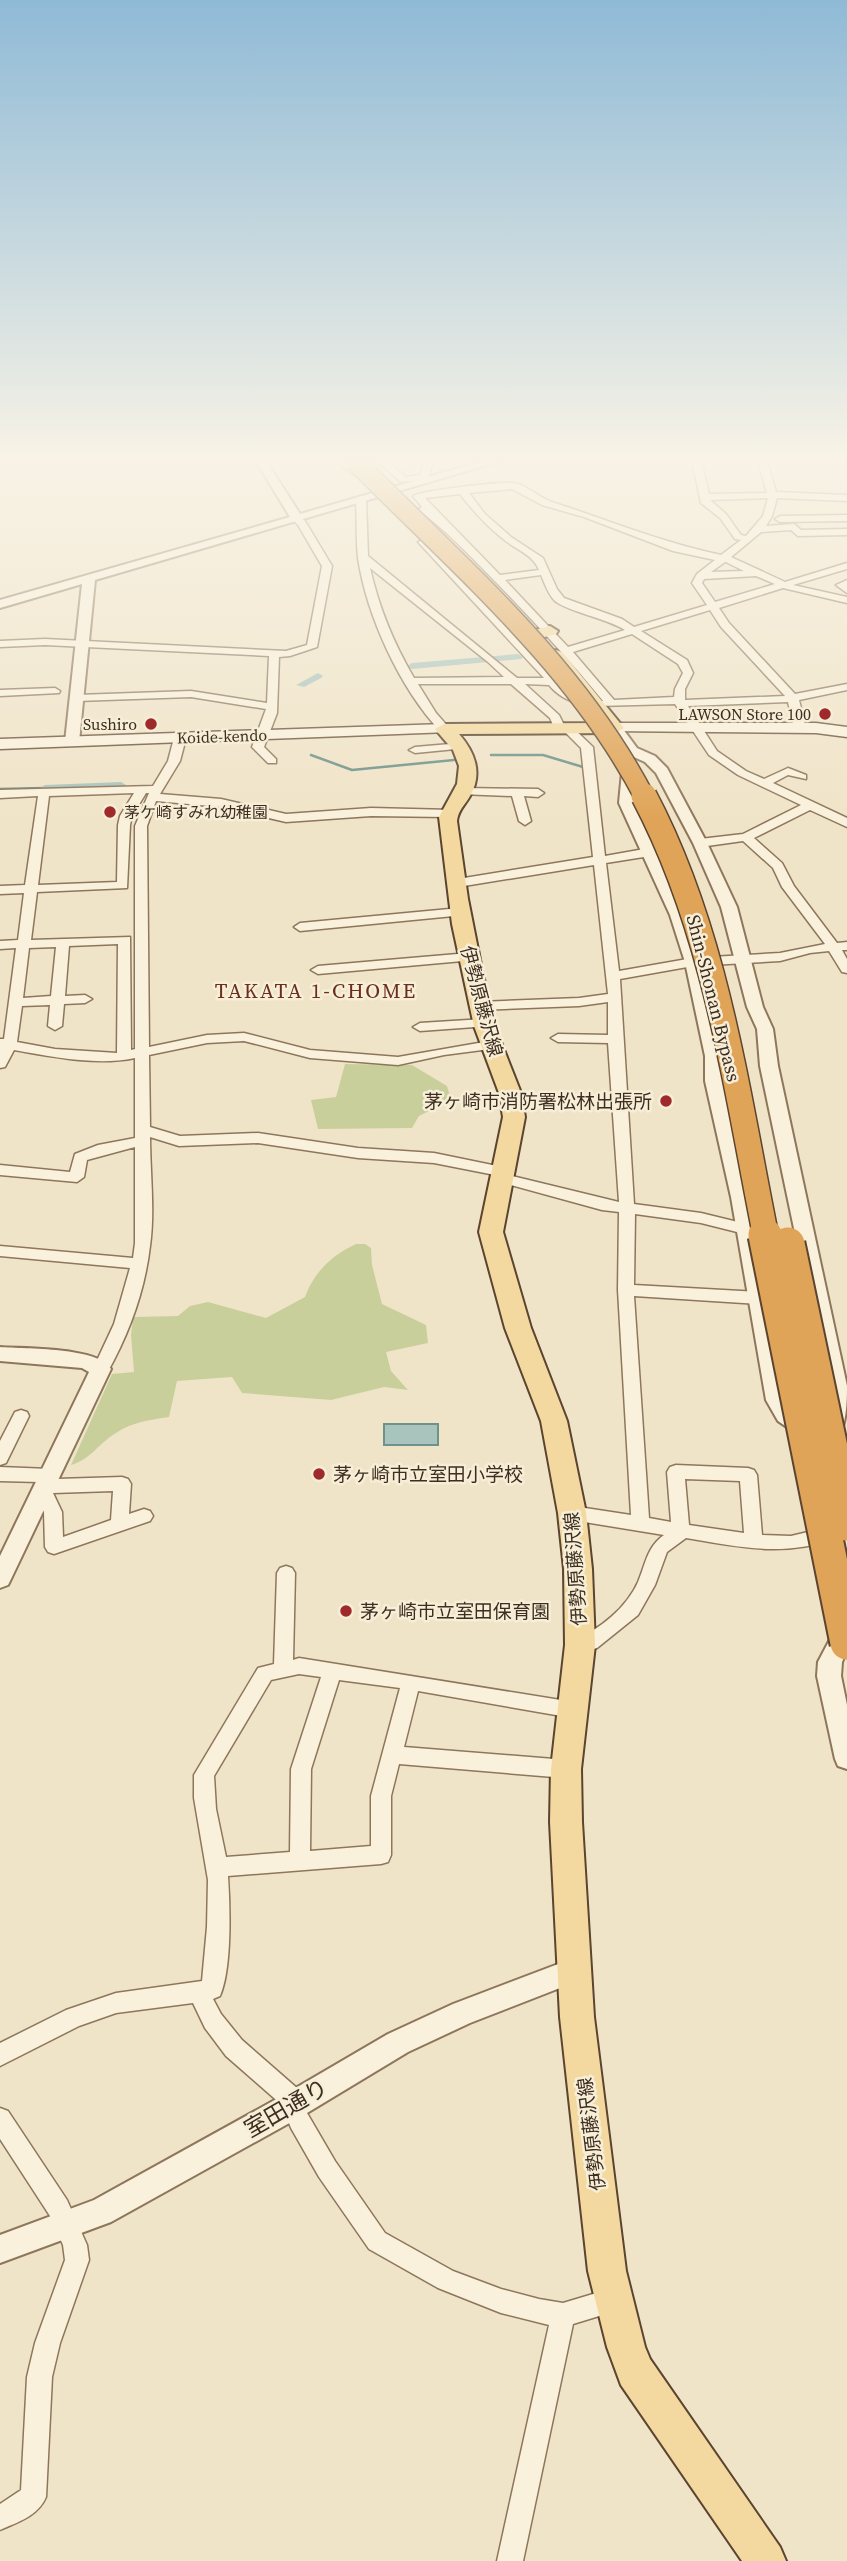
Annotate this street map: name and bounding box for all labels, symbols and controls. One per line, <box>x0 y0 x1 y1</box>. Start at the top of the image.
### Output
place label: LAWSON Store 100 <box>678 703 811 725</box>
marker: LAWSON Store 100 <box>817 706 833 722</box>
place label: Sushiro <box>83 713 137 735</box>
marker: Sushiro <box>143 716 159 732</box>
street label: Koide-kendo <box>176 723 268 749</box>
place label: 茅ケ崎すみれ幼稚園 <box>124 801 268 823</box>
marker: 茅ケ崎すみれ幼稚園 <box>102 804 118 820</box>
street label: Shin-Shonan Bypass <box>681 912 747 1084</box>
street label: 伊勢原藤沢線 <box>455 943 509 1059</box>
district label: TAKATA 1-CHOME <box>215 976 417 1005</box>
place label: 茅ヶ崎市消防署松林出張所 <box>424 1088 652 1114</box>
marker: 茅ヶ崎市消防署松林出張所 <box>658 1093 674 1109</box>
place label: 茅ヶ崎市立室田小学校 <box>333 1461 523 1487</box>
marker: 茅ヶ崎市立室田小学校 <box>311 1466 327 1482</box>
street label: 伊勢原藤沢線 <box>558 1511 592 1627</box>
place label: 茅ヶ崎市立室田保育園 <box>360 1598 550 1624</box>
marker: 茅ヶ崎市立室田保育園 <box>338 1603 354 1619</box>
street label: 室田通り <box>238 2071 334 2145</box>
street label: 伊勢原藤沢線 <box>571 2076 611 2192</box>

